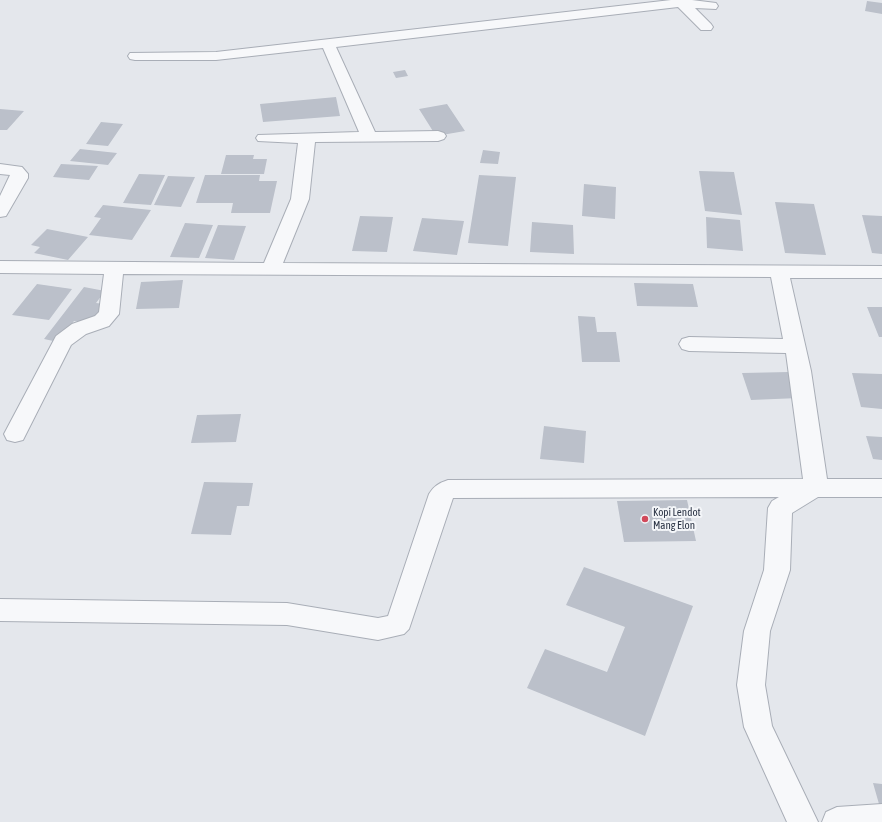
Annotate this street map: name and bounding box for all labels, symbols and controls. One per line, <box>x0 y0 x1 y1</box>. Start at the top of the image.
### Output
place label: Kopi Lendot Mang Elon <box>653 506 701 532</box>
marker: Kopi Lendot Mang Elon <box>640 514 650 524</box>

